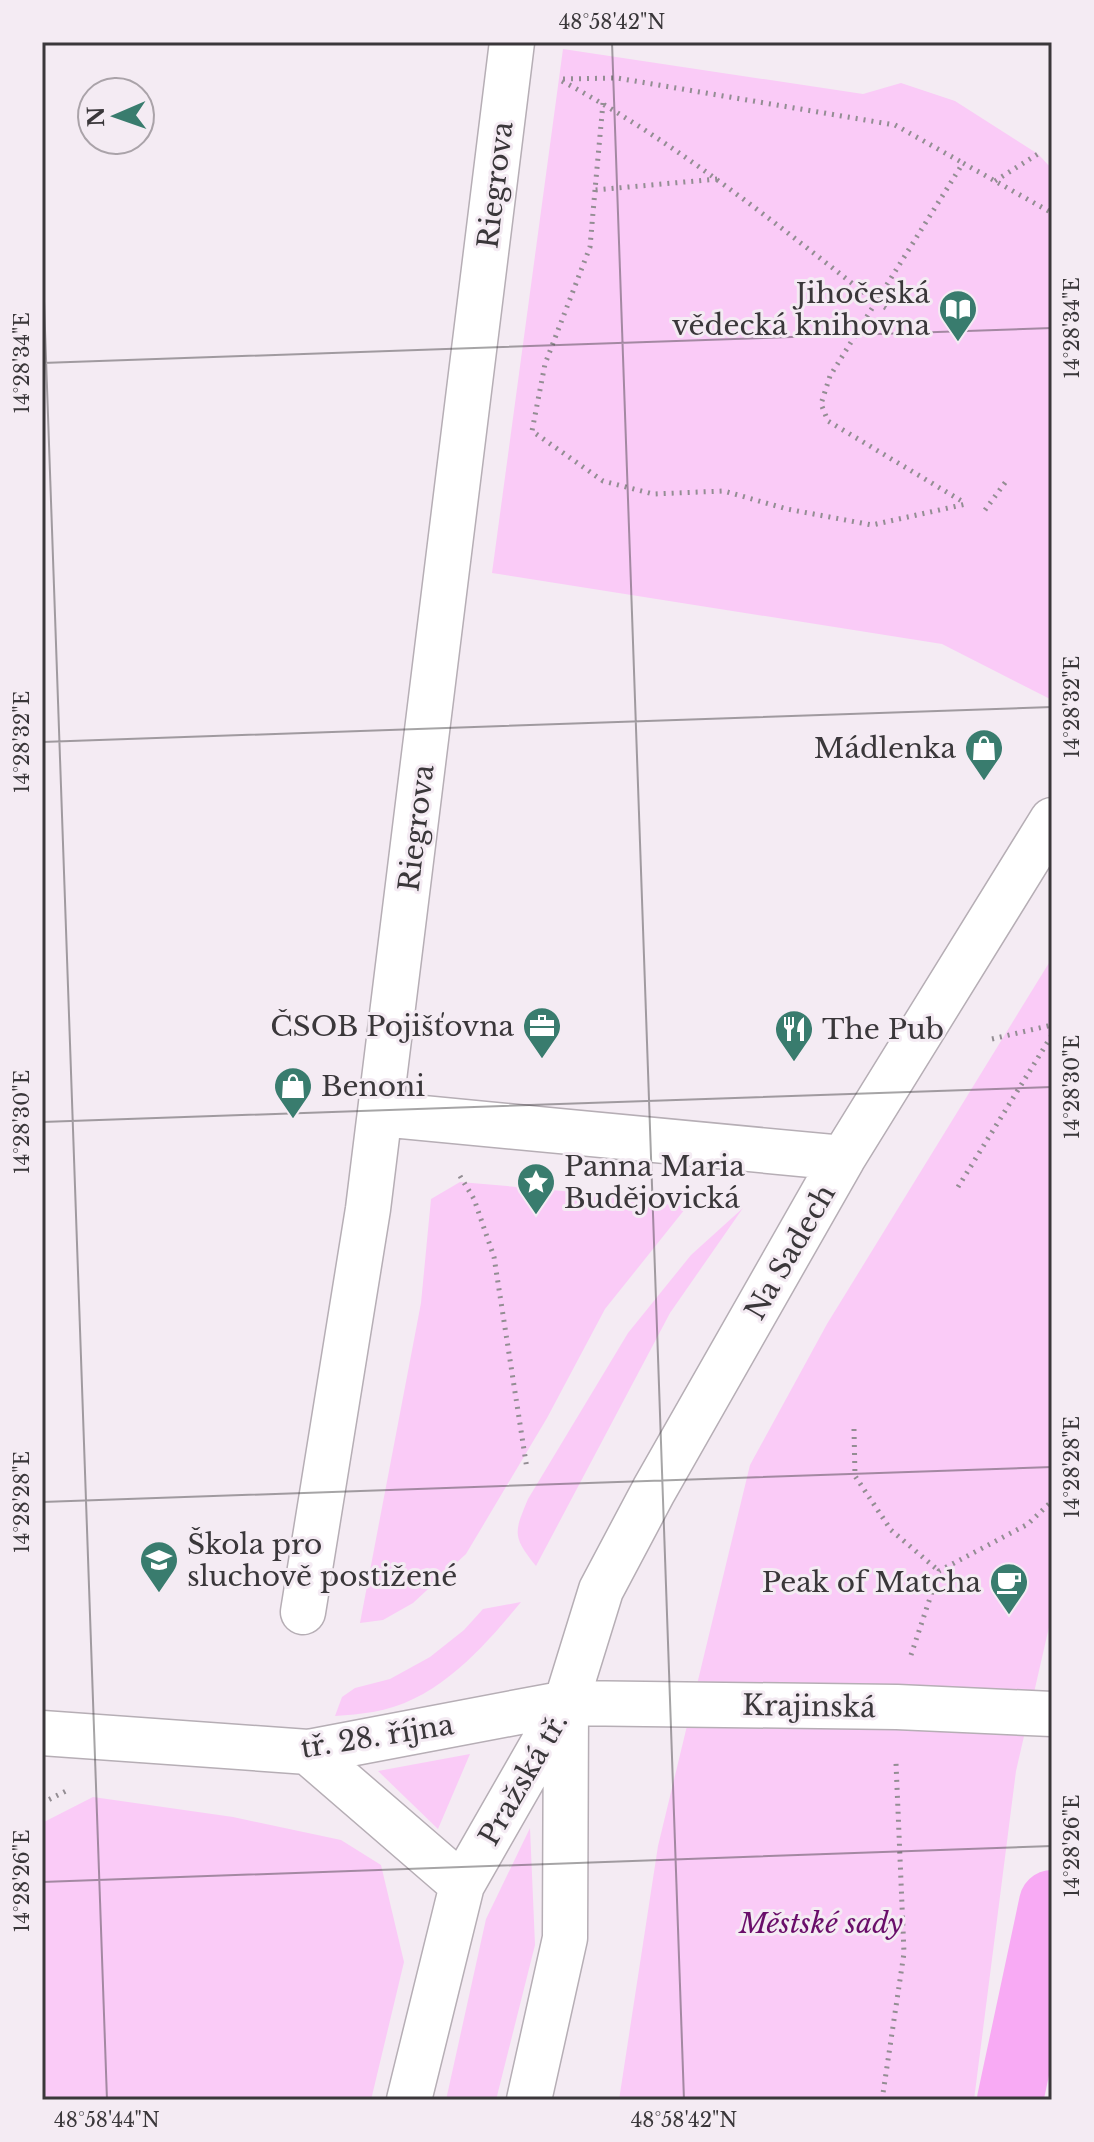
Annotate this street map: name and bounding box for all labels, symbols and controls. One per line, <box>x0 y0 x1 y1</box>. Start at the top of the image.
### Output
text: 48°58'42"N <box>559 10 665 34</box>
north arrow <box>76 76 156 156</box>
text: N <box>83 106 110 127</box>
street label: Riegrova <box>470 119 521 250</box>
place label: Jihočeská vědecká knihovna <box>672 276 930 343</box>
text: 14°28'34"E <box>1060 277 1084 379</box>
library icon: Jihočeská vědecká knihovna <box>937 288 979 343</box>
text: 14°28'34"E <box>10 312 34 414</box>
text: 14°28'32"E <box>1060 656 1084 758</box>
text: 14°28'32"E <box>10 691 34 793</box>
shop icon: Mádlenka <box>963 727 1005 782</box>
place label: Mádlenka <box>814 731 956 766</box>
street label: Riegrova <box>391 762 442 893</box>
office icon: ČSOB Pojišťovna <box>521 1005 563 1060</box>
restaurant icon: The Pub <box>773 1008 815 1063</box>
place label: ČSOB Pojišťovna <box>270 1009 514 1044</box>
place label: The Pub <box>822 1012 944 1047</box>
text: 14°28'30"E <box>1060 1035 1084 1139</box>
shop icon: Benoni <box>272 1065 314 1120</box>
place label: Benoni <box>321 1069 425 1104</box>
text: 14°28'30"E <box>10 1070 34 1174</box>
place label: Panna Maria Budějovická <box>564 1149 745 1216</box>
place icon: Panna Maria Budějovická <box>515 1161 557 1216</box>
street label: Na Sadech <box>738 1178 843 1326</box>
text: 14°28'28"E <box>1060 1416 1084 1518</box>
text: 14°28'28"E <box>10 1451 34 1553</box>
place label: Škola pro sluchově postižené <box>187 1527 457 1594</box>
school or university icon: Škola pro sluchově postižené <box>138 1539 180 1594</box>
cafe icon: Peak of Matcha <box>988 1561 1030 1616</box>
place label: Peak of Matcha <box>762 1565 981 1600</box>
street label: Krajinská <box>742 1688 877 1725</box>
street label: tř. 28. října <box>298 1707 456 1766</box>
street label: Pražská tř. <box>471 1707 575 1852</box>
text: 14°28'26"E <box>1060 1795 1084 1898</box>
text: 14°28'26"E <box>10 1830 34 1933</box>
park label: Městské sady <box>738 1906 904 1941</box>
text: 48°58'44"N <box>54 2108 160 2132</box>
text: 48°58'42"N <box>631 2108 737 2132</box>

